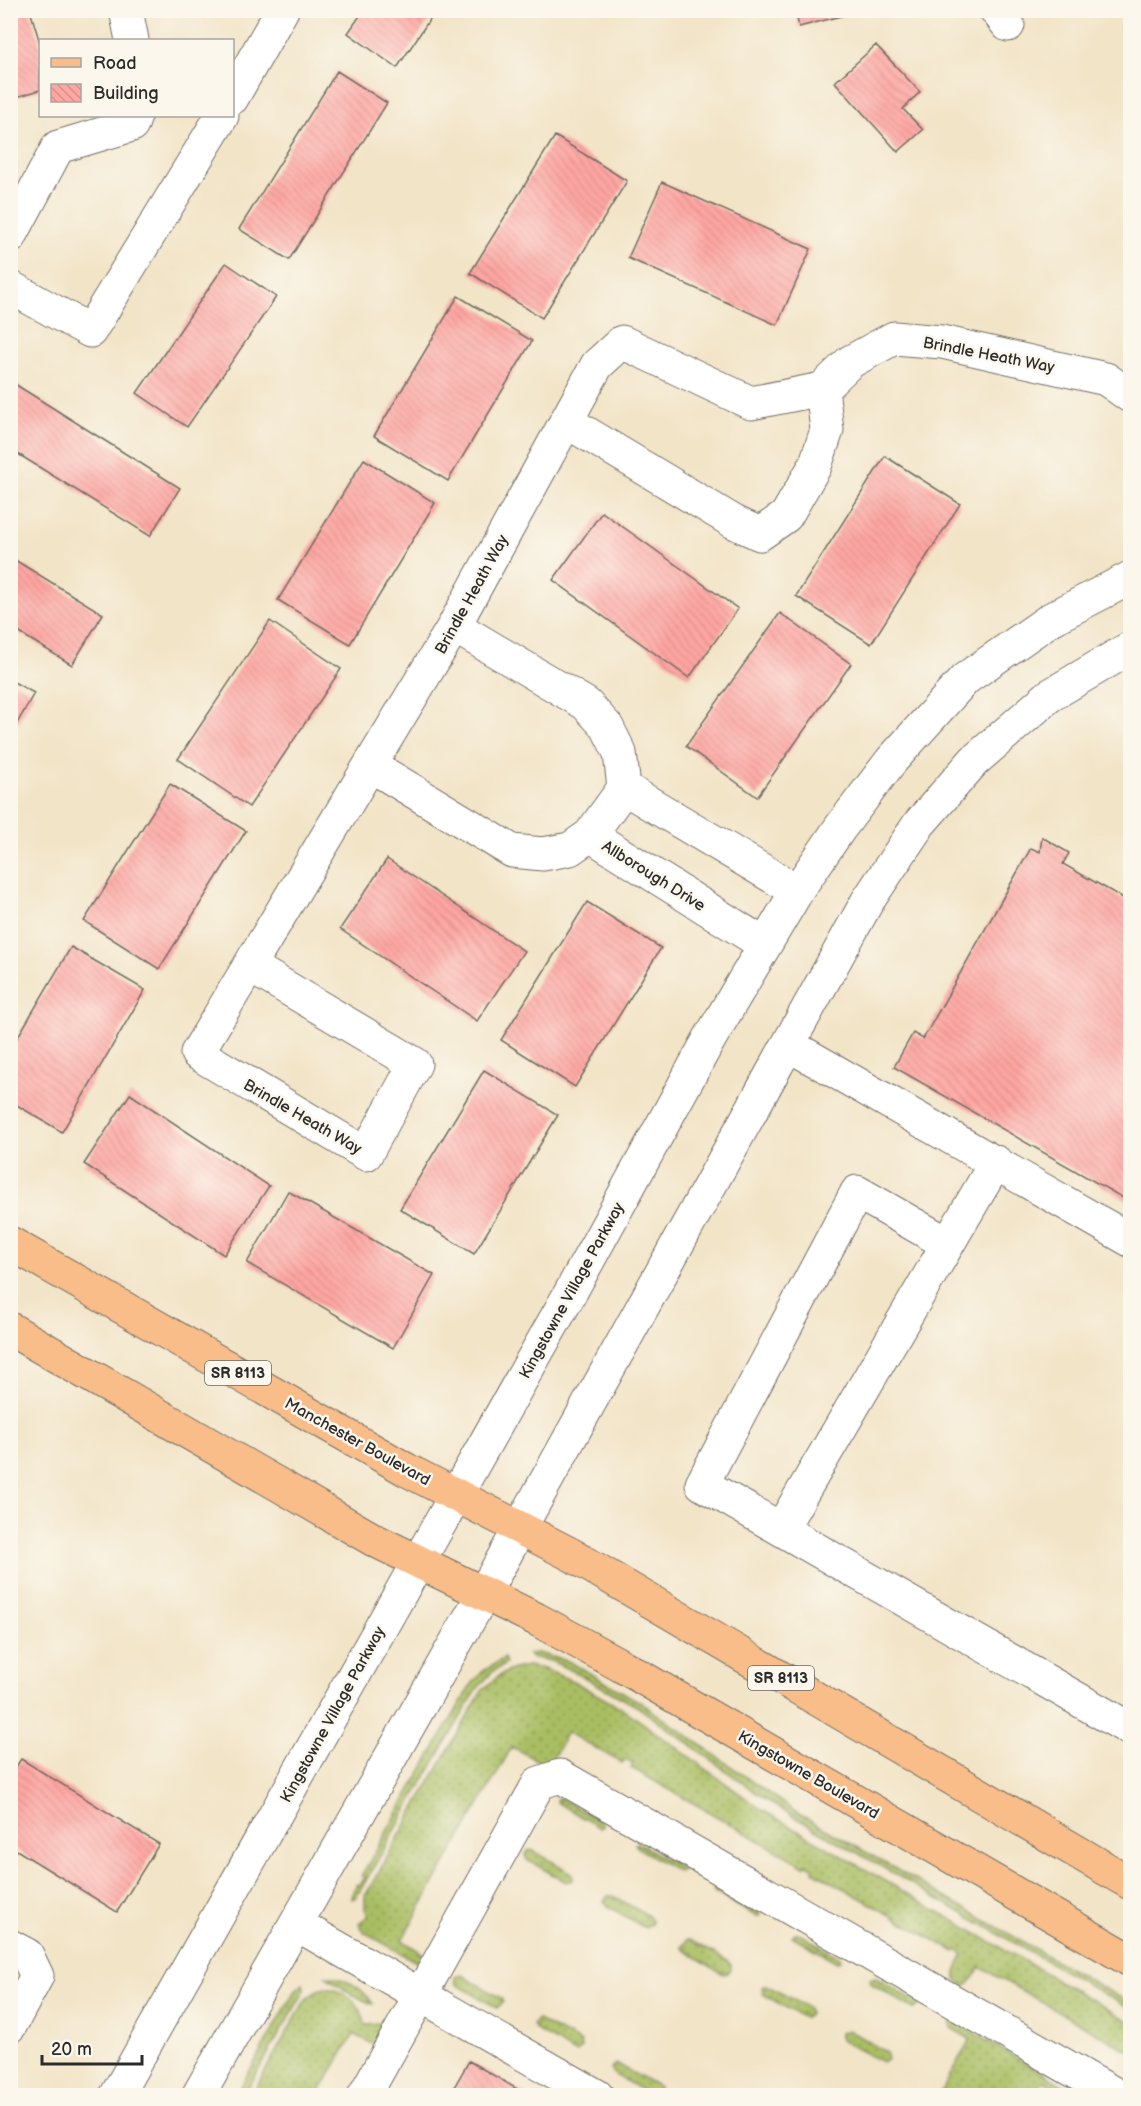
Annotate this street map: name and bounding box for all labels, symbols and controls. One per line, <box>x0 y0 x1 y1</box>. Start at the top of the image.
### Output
legend <box>39 39 234 117</box>
text: Road <box>93 53 137 74</box>
text: Building <box>93 83 159 104</box>
street label: Brindle Heath Way <box>921 333 1057 378</box>
street label: Brindle Heath Way <box>432 531 513 658</box>
street label: Allborough Drive <box>598 837 709 916</box>
street label: Brindle Heath Way <box>240 1076 366 1159</box>
street label: Kingstowne Village Parkway <box>516 1199 629 1382</box>
road number: SR 8113 <box>205 1361 271 1385</box>
street label: Manchester Boulevard <box>281 1394 433 1490</box>
street label: Kingstowne Village Parkway <box>277 1623 390 1806</box>
road number: SR 8113 <box>748 1666 814 1690</box>
street label: Kingstowne Boulevard <box>734 1727 882 1824</box>
scale bar <box>42 2028 142 2066</box>
text: 20 m <box>51 2039 92 2060</box>

